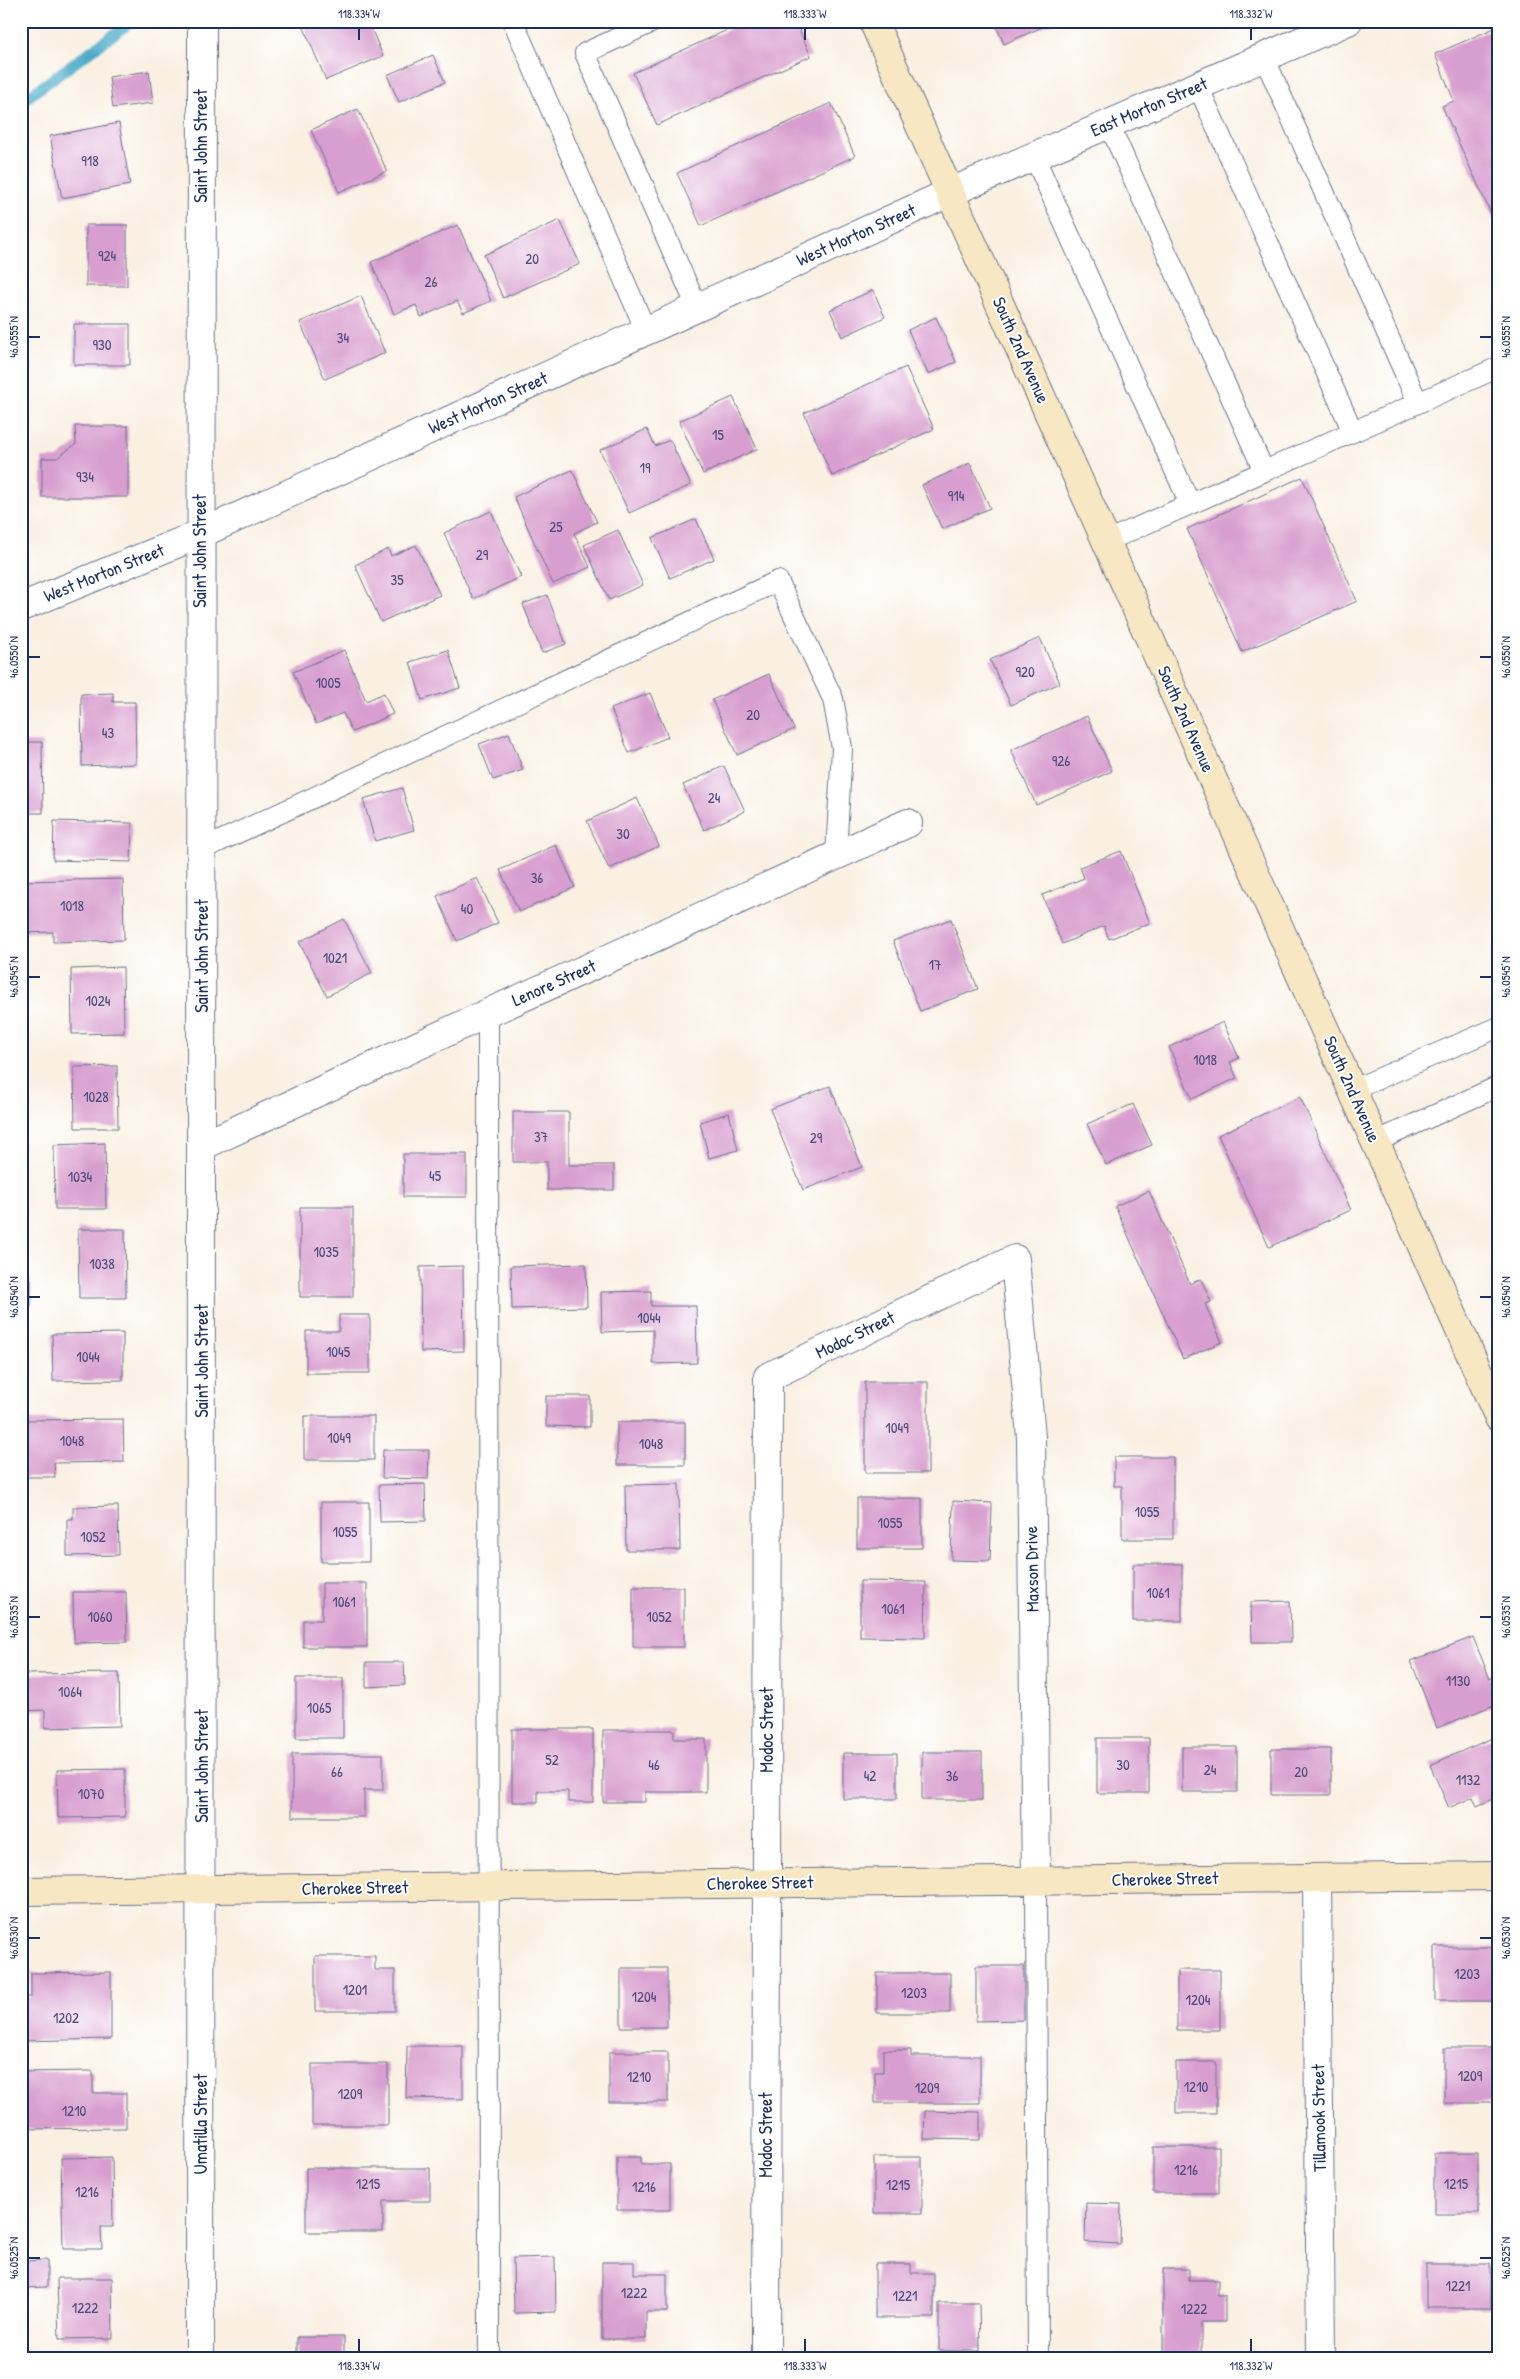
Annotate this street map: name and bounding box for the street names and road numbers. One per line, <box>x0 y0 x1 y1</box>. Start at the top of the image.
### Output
street label: East Morton Street <box>1086 70 1212 142</box>
street label: Saint John Street <box>188 88 213 203</box>
street label: West Morton Street <box>792 197 920 272</box>
street label: South 2nd Avenue <box>987 293 1056 407</box>
street label: West Morton Street <box>424 365 552 440</box>
street label: Saint John Street <box>187 493 212 608</box>
street label: West Morton Street <box>40 537 169 608</box>
street label: South 2nd Avenue <box>1152 662 1221 776</box>
street label: Saint John Street <box>189 898 214 1013</box>
street label: Lenore Street <box>508 953 600 1012</box>
street label: South 2nd Avenue <box>1318 1032 1387 1146</box>
street label: Saint John Street <box>189 1303 214 1418</box>
street label: Modoc Street <box>811 1304 899 1364</box>
street label: Maxson Drive <box>1018 1526 1045 1612</box>
street label: Modoc Street <box>754 1687 779 1773</box>
street label: Saint John Street <box>189 1708 214 1823</box>
street label: Cherokee Street <box>1111 1865 1219 1892</box>
street label: Cherokee Street <box>706 1869 814 1896</box>
street label: Cherokee Street <box>301 1874 409 1901</box>
street label: Tillamook Street <box>1305 2063 1332 2172</box>
street label: Umatilla Street <box>188 2073 213 2174</box>
street label: Modoc Street <box>753 2092 778 2178</box>

